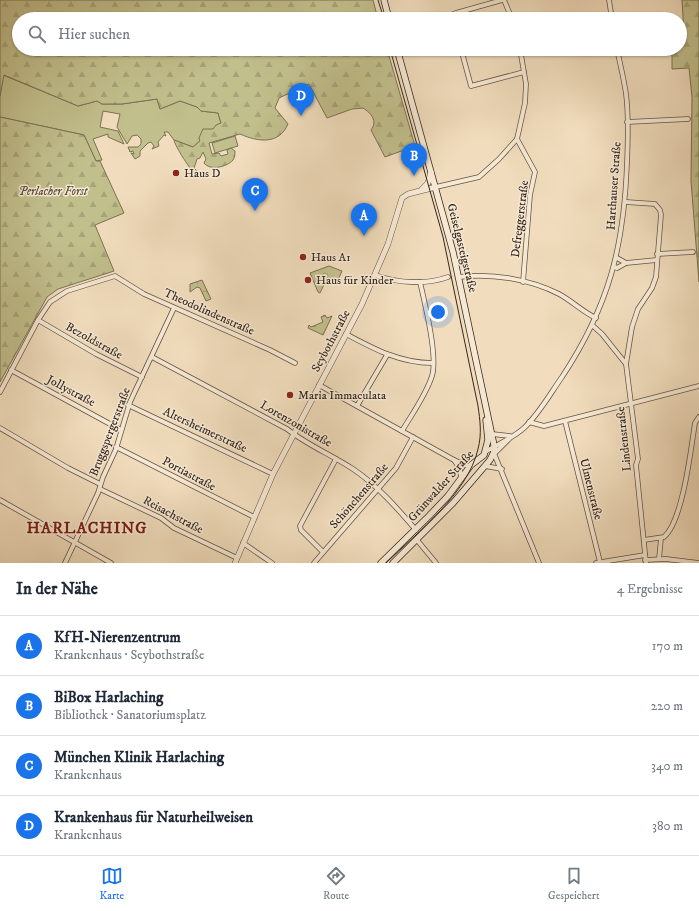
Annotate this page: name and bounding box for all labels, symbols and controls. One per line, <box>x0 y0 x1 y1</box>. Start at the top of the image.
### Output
search box <box>12 12 687 56</box>
icon: search <box>26 23 48 45</box>
text: Hier suchen <box>58 25 130 44</box>
pin: D <box>288 83 314 116</box>
street label: Harthauser Straße <box>603 141 625 231</box>
pin: B <box>401 143 427 176</box>
place label: Haus D <box>184 166 221 181</box>
marker: Haus D <box>171 168 181 178</box>
pin: C <box>242 178 268 211</box>
street label: Defreggerstraße <box>508 179 532 259</box>
park label: Perlacher Forst <box>18 184 89 199</box>
street label: Geiselgasteigstraße <box>444 202 480 294</box>
pin: A <box>351 203 377 236</box>
place label: Haus A1 <box>311 250 351 265</box>
marker: Haus A1 <box>298 252 308 262</box>
place label: Haus für Kinder <box>316 273 394 288</box>
marker: Haus für Kinder <box>303 275 313 285</box>
street label: Theodolindenstraße <box>161 285 257 339</box>
your location <box>428 302 448 322</box>
street label: Seybothstraße <box>308 307 354 375</box>
street label: Bezoldstraße <box>63 319 125 363</box>
street label: Jollystraße <box>43 372 98 410</box>
street label: Bruggspergerstraße <box>86 385 134 479</box>
place label: Maria Immaculata <box>298 388 387 403</box>
marker: Maria Immaculata <box>285 390 295 400</box>
street label: Lorenzonistraße <box>258 397 334 451</box>
street label: Altersheimerstraße <box>161 404 249 456</box>
street label: Lindenstraße <box>613 406 635 472</box>
street label: Grünwalder Straße <box>405 447 477 525</box>
street label: Portiastraße <box>160 454 218 494</box>
street label: Ulmenstraße <box>576 457 606 521</box>
street label: Schönchenstraße <box>326 460 392 532</box>
street label: Reisachstraße <box>140 493 206 537</box>
district label: HARLACHING <box>27 518 147 538</box>
text: In der Nähe <box>16 578 98 600</box>
text: 4 Ergebnisse <box>617 581 683 597</box>
text: KfH-Nierenzentrum <box>54 628 181 647</box>
text: A <box>25 638 33 654</box>
text: 170 m <box>652 638 683 654</box>
text: Krankenhaus · Seybothstraße <box>54 647 204 663</box>
text: BiBox Harlaching <box>54 688 163 707</box>
text: B <box>25 698 33 714</box>
text: 220 m <box>651 698 683 714</box>
text: Bibliothek · Sanatoriumsplatz <box>54 707 206 723</box>
text: München Klinik Harlaching <box>54 748 224 767</box>
text: C <box>25 758 33 774</box>
text: 340 m <box>651 758 683 774</box>
text: Krankenhaus <box>54 767 122 783</box>
text: Krankenhaus für Naturheilweisen <box>54 808 253 827</box>
text: D <box>24 818 34 834</box>
text: 380 m <box>652 818 683 834</box>
text: Krankenhaus <box>54 827 122 843</box>
tab: Karte <box>99 865 124 903</box>
tab: Route <box>323 865 349 903</box>
tab: Gespeichert <box>548 865 600 903</box>

